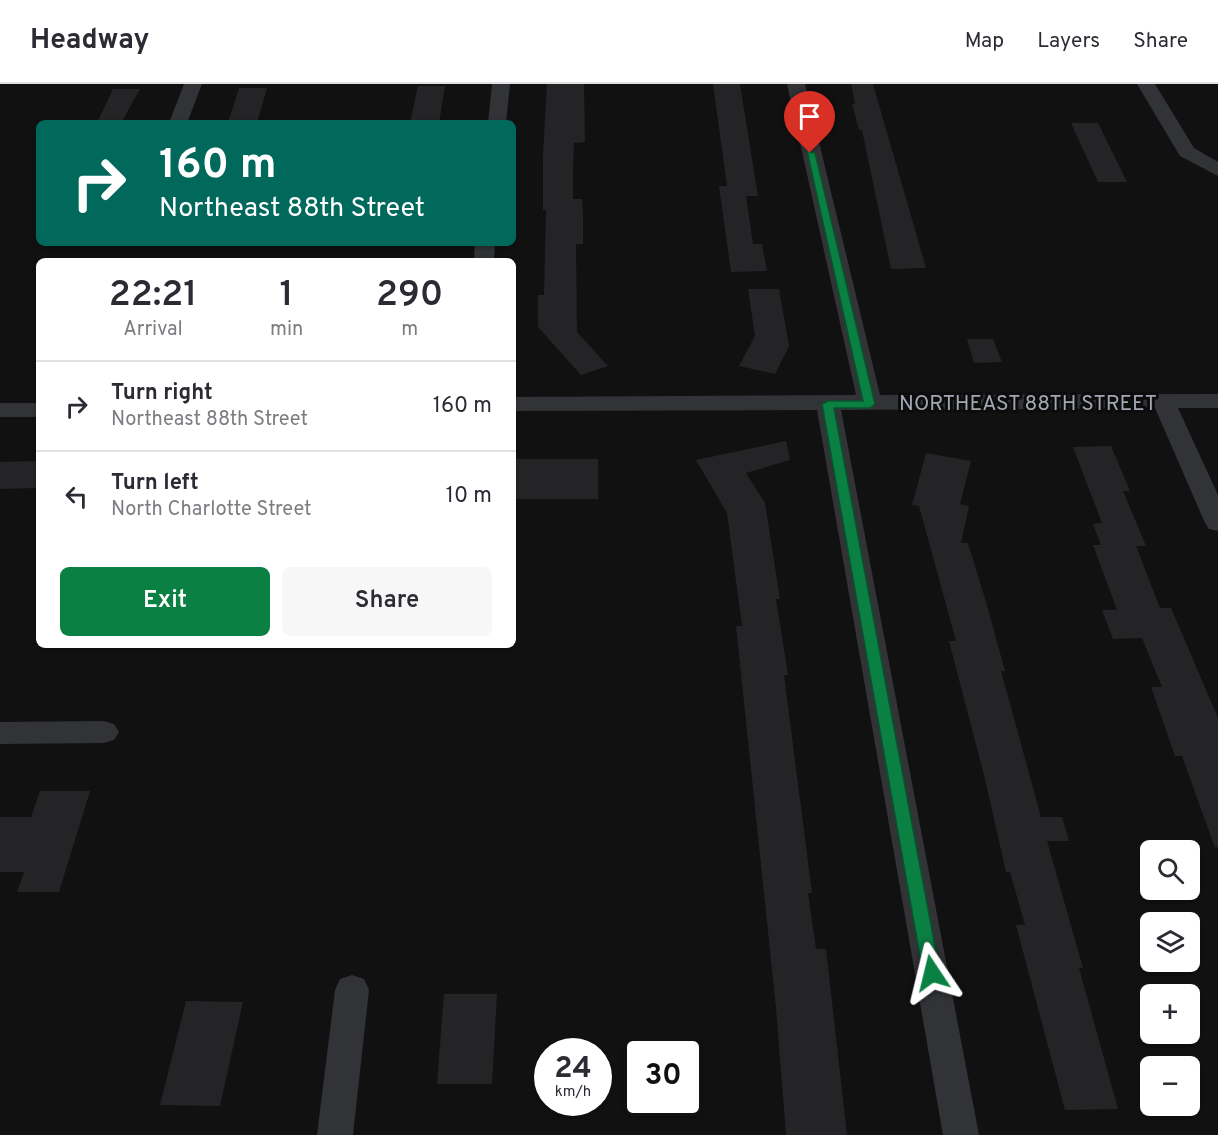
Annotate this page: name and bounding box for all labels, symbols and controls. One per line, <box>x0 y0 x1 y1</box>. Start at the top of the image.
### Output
text: Headway <box>30 23 149 59</box>
text: Map <box>965 28 1004 55</box>
text: Layers <box>1037 28 1100 55</box>
text: Share <box>1133 28 1188 55</box>
pin <box>784 91 835 153</box>
icon: arrive <box>793 100 826 133</box>
text: 160 m <box>159 140 277 193</box>
icon: right <box>60 144 138 222</box>
text: Northeast 88th Street <box>159 192 425 226</box>
text: 22:21 <box>109 273 197 319</box>
text: 1 <box>280 273 294 319</box>
text: 290 <box>376 273 443 319</box>
text: Arrival <box>123 317 183 343</box>
text: min <box>270 317 303 343</box>
text: m <box>401 317 418 343</box>
text: Turn right <box>111 380 213 407</box>
icon: right <box>60 390 93 423</box>
street label: NORTHEAST 88TH STREET <box>899 391 1157 418</box>
text: 160 m <box>433 393 492 420</box>
text: Northeast 88th Street <box>111 407 308 433</box>
text: Turn left <box>111 470 199 497</box>
icon: left <box>60 480 93 513</box>
text: 10 m <box>446 483 492 510</box>
text: North Charlotte Street <box>111 497 312 523</box>
button: Exit <box>60 567 270 636</box>
button: Share <box>282 567 492 636</box>
map controls <box>1140 840 1200 1116</box>
button: search <box>1140 840 1200 900</box>
button: layers <box>1140 912 1200 972</box>
position arrow <box>900 941 964 1005</box>
button: + <box>1140 984 1200 1044</box>
speed limit sign: 30 <box>624 1038 702 1116</box>
text: 24 <box>554 1051 592 1088</box>
button: − <box>1140 1056 1200 1116</box>
text: km/h <box>555 1083 591 1102</box>

